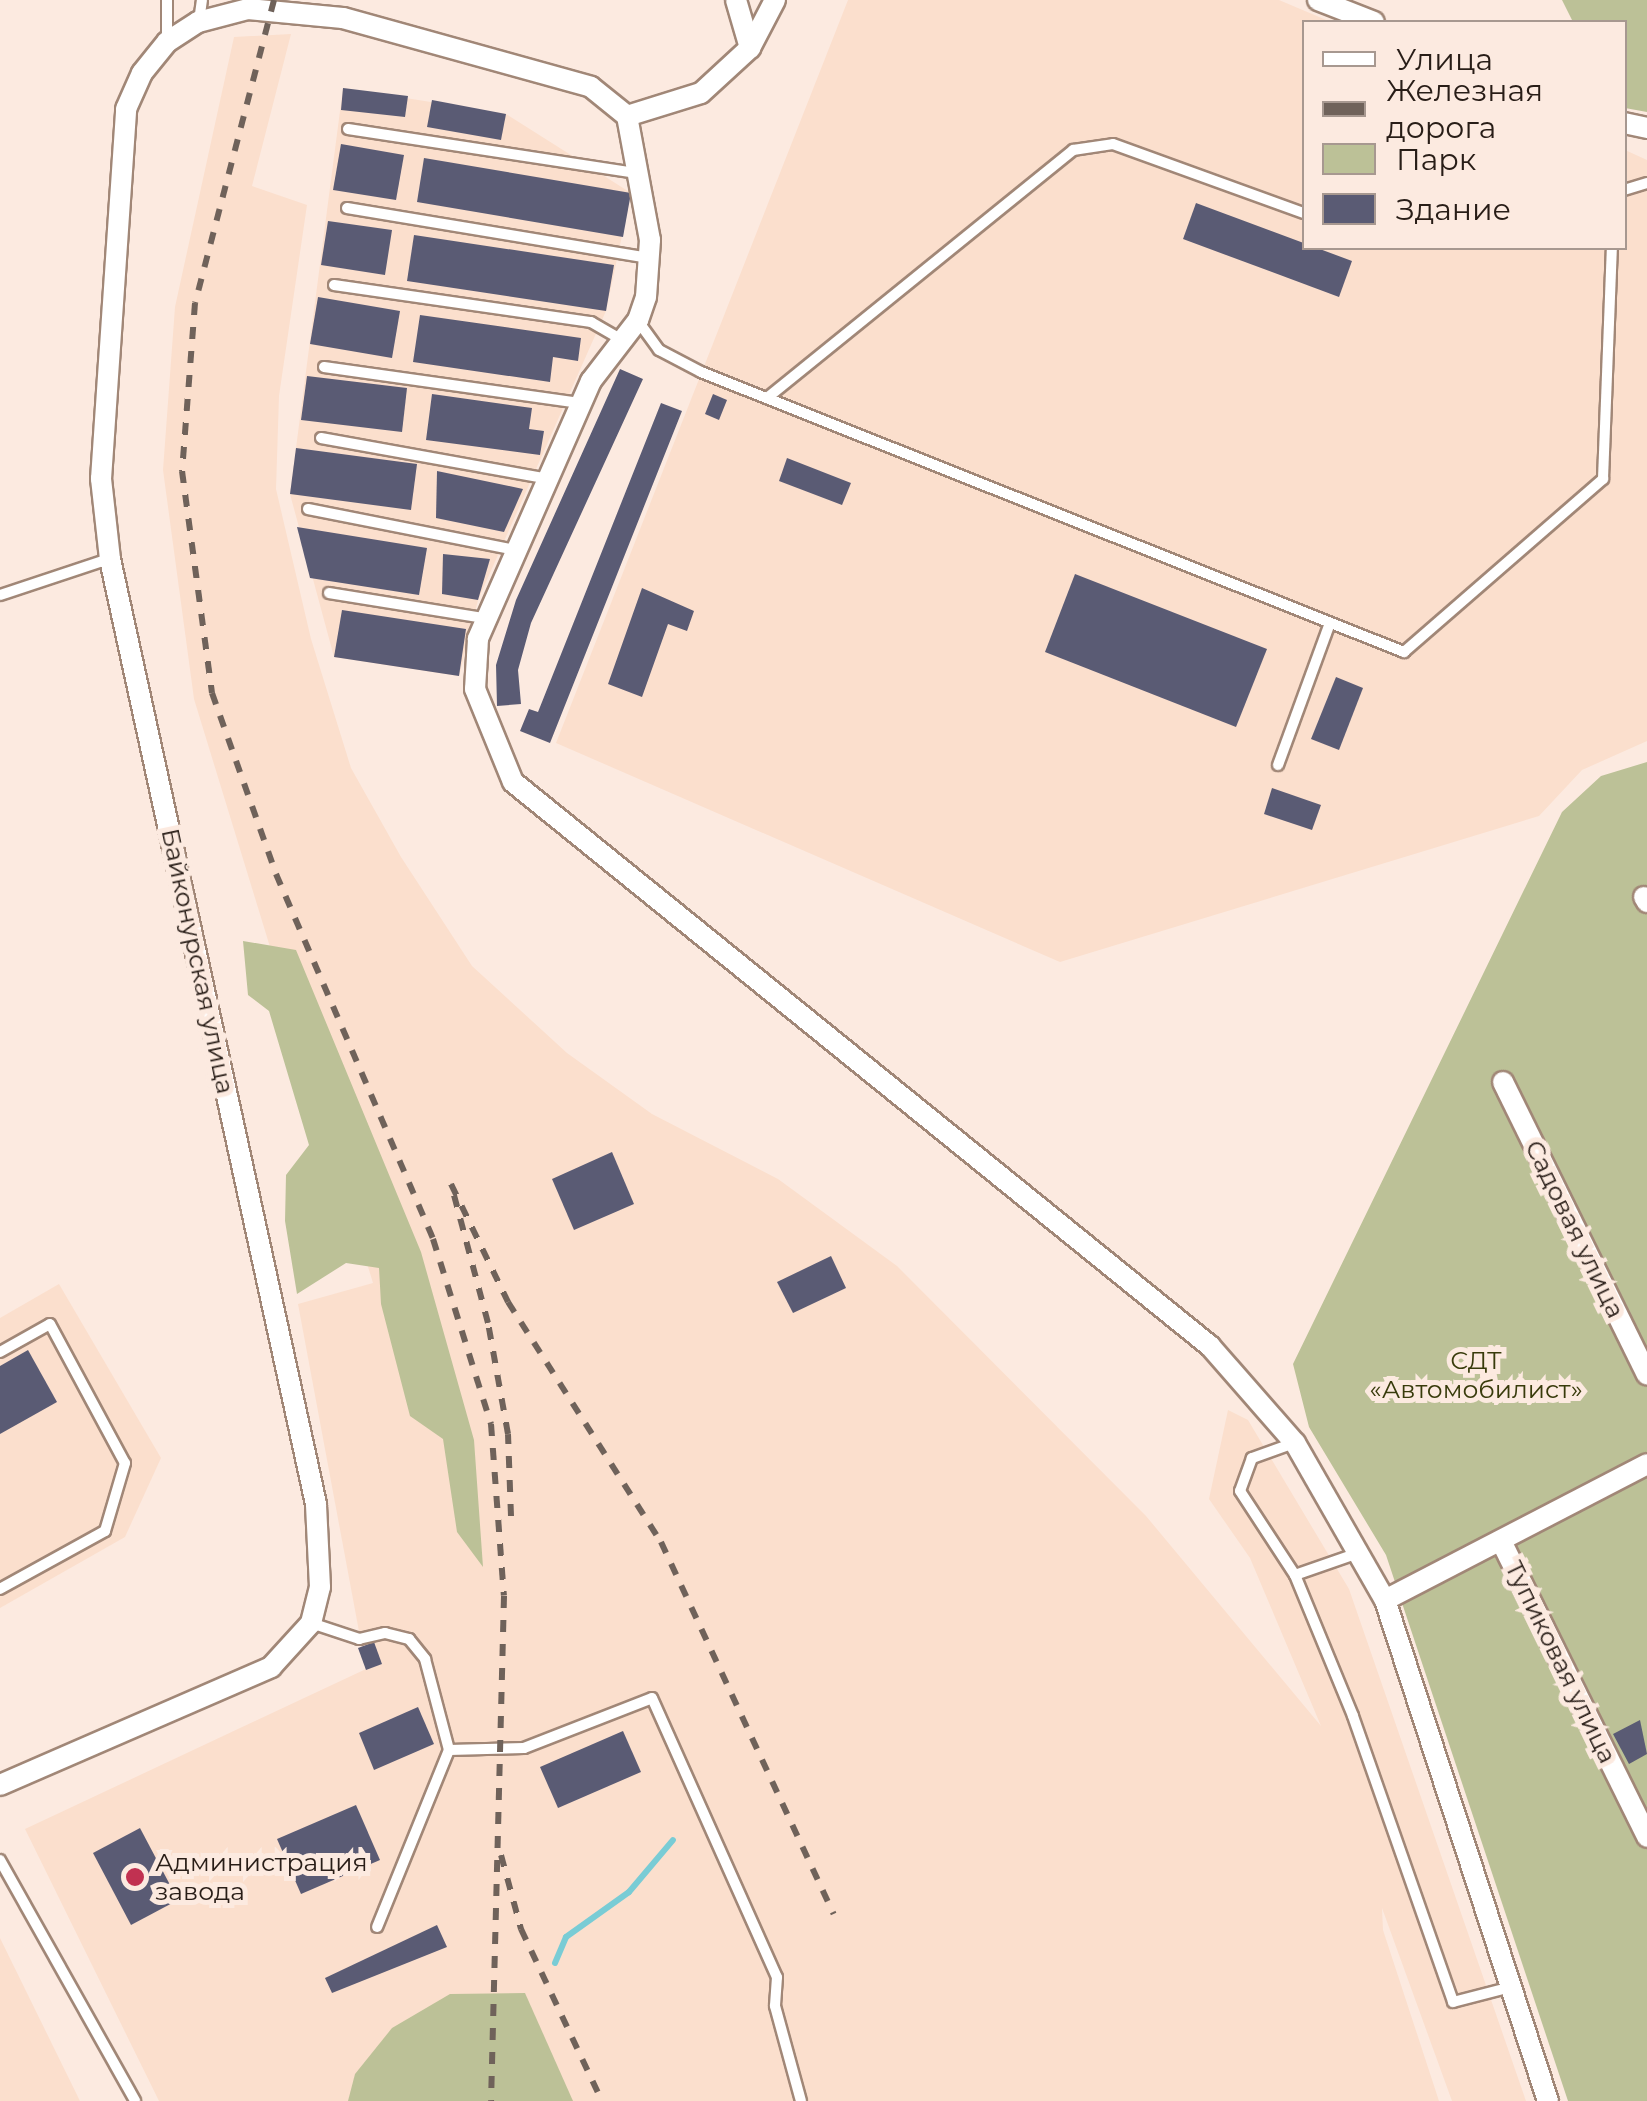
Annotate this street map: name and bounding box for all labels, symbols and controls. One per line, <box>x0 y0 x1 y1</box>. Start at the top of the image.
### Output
legend <box>1302 20 1627 250</box>
text: Улица <box>1396 41 1493 78</box>
text: Железная дорога <box>1386 72 1543 146</box>
text: Парк <box>1396 141 1476 178</box>
text: Здание <box>1396 191 1511 228</box>
street label: Байконурская улица <box>155 826 241 1096</box>
street label: Садовая улица <box>1519 1135 1631 1323</box>
park label: СДТ «Автомобилист» <box>1369 1346 1583 1405</box>
street label: Тупиковая улица <box>1499 1556 1623 1768</box>
place label: Администрация завода <box>155 1848 368 1907</box>
marker: Администрация завода <box>124 1866 146 1888</box>

